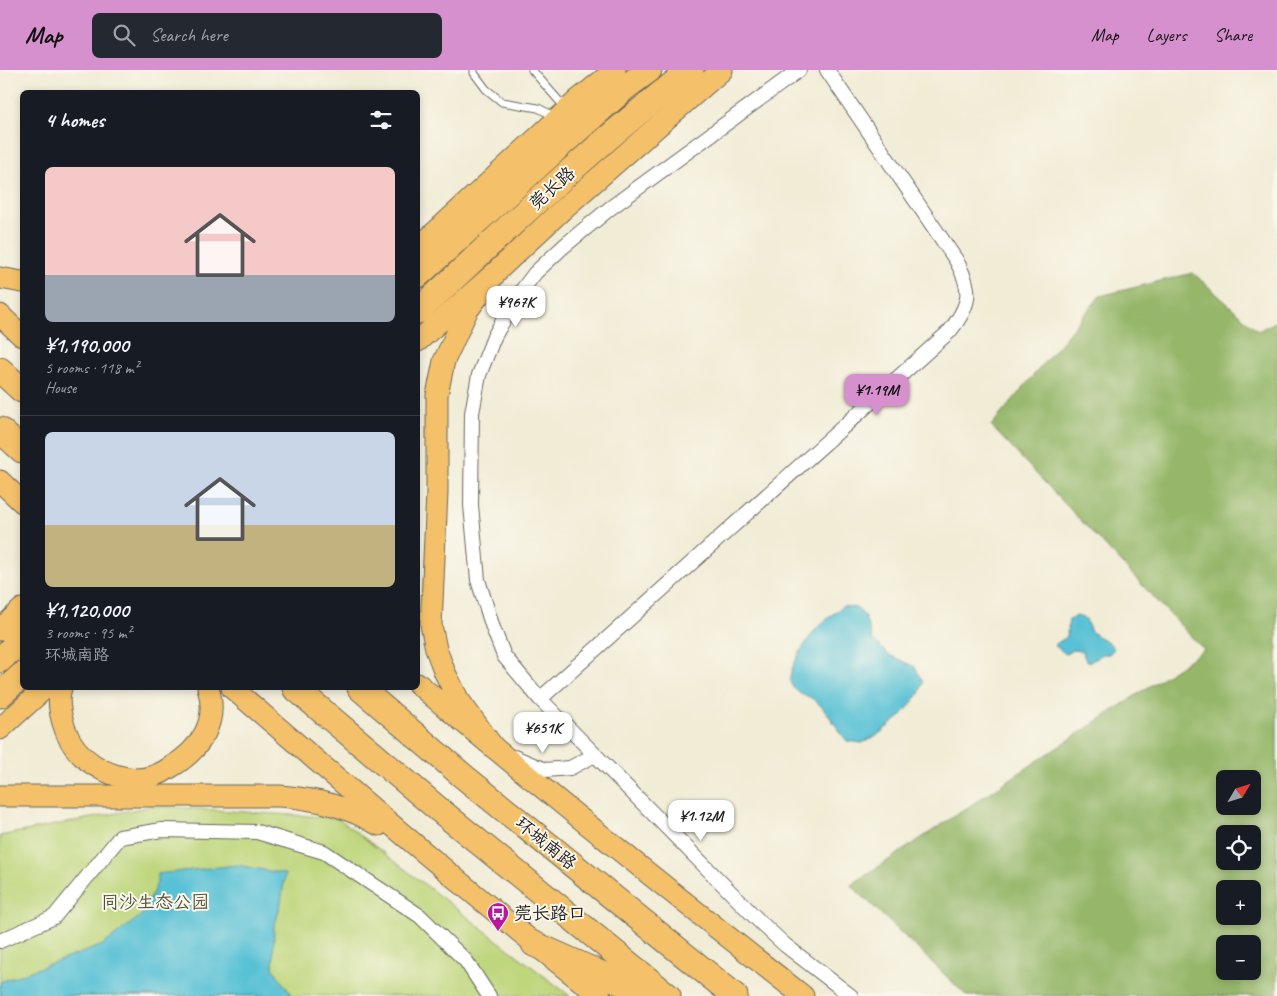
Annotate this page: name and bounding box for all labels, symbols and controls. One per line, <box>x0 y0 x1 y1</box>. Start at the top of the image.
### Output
search box <box>92 13 442 58</box>
text: Map <box>25 20 62 50</box>
icon: search <box>110 21 138 49</box>
text: Search here <box>150 23 228 47</box>
text: Map <box>1091 24 1119 46</box>
text: Layers <box>1147 24 1186 46</box>
text: Share <box>1214 24 1252 46</box>
icon: filters <box>367 106 395 134</box>
text: 4 homes <box>45 107 104 133</box>
street label: 莞长路 <box>525 162 579 214</box>
icon: home <box>175 200 265 290</box>
pin: ¥967K <box>481 286 551 328</box>
text: ¥967K <box>497 292 535 312</box>
text: ¥1,190,000 <box>45 332 129 358</box>
text: 5 rooms · 118 m² <box>45 358 139 378</box>
pin: ¥1.19M <box>836 374 918 416</box>
text: House <box>45 378 76 398</box>
text: ¥1.19M <box>855 380 899 400</box>
icon: home <box>175 464 265 554</box>
text: ¥1,120,000 <box>45 597 129 623</box>
text: 3 rooms · 95 m² <box>45 623 131 643</box>
text: 环城南路 <box>45 645 109 665</box>
pin: ¥651K <box>508 712 578 754</box>
text: ¥651K <box>524 718 562 738</box>
north arrow <box>1216 770 1261 815</box>
map controls <box>1216 770 1261 980</box>
pin: ¥1.12M <box>660 800 742 842</box>
text: ¥1.12M <box>679 806 723 826</box>
street label: 环城南路 <box>511 812 581 874</box>
button: locate <box>1216 825 1261 870</box>
button: + <box>1216 880 1261 925</box>
park label: 同沙生态公园 <box>101 891 209 913</box>
bus stop icon: 莞长路口 <box>486 901 510 932</box>
place label: 莞长路口 <box>514 902 586 924</box>
button: − <box>1216 935 1261 980</box>

